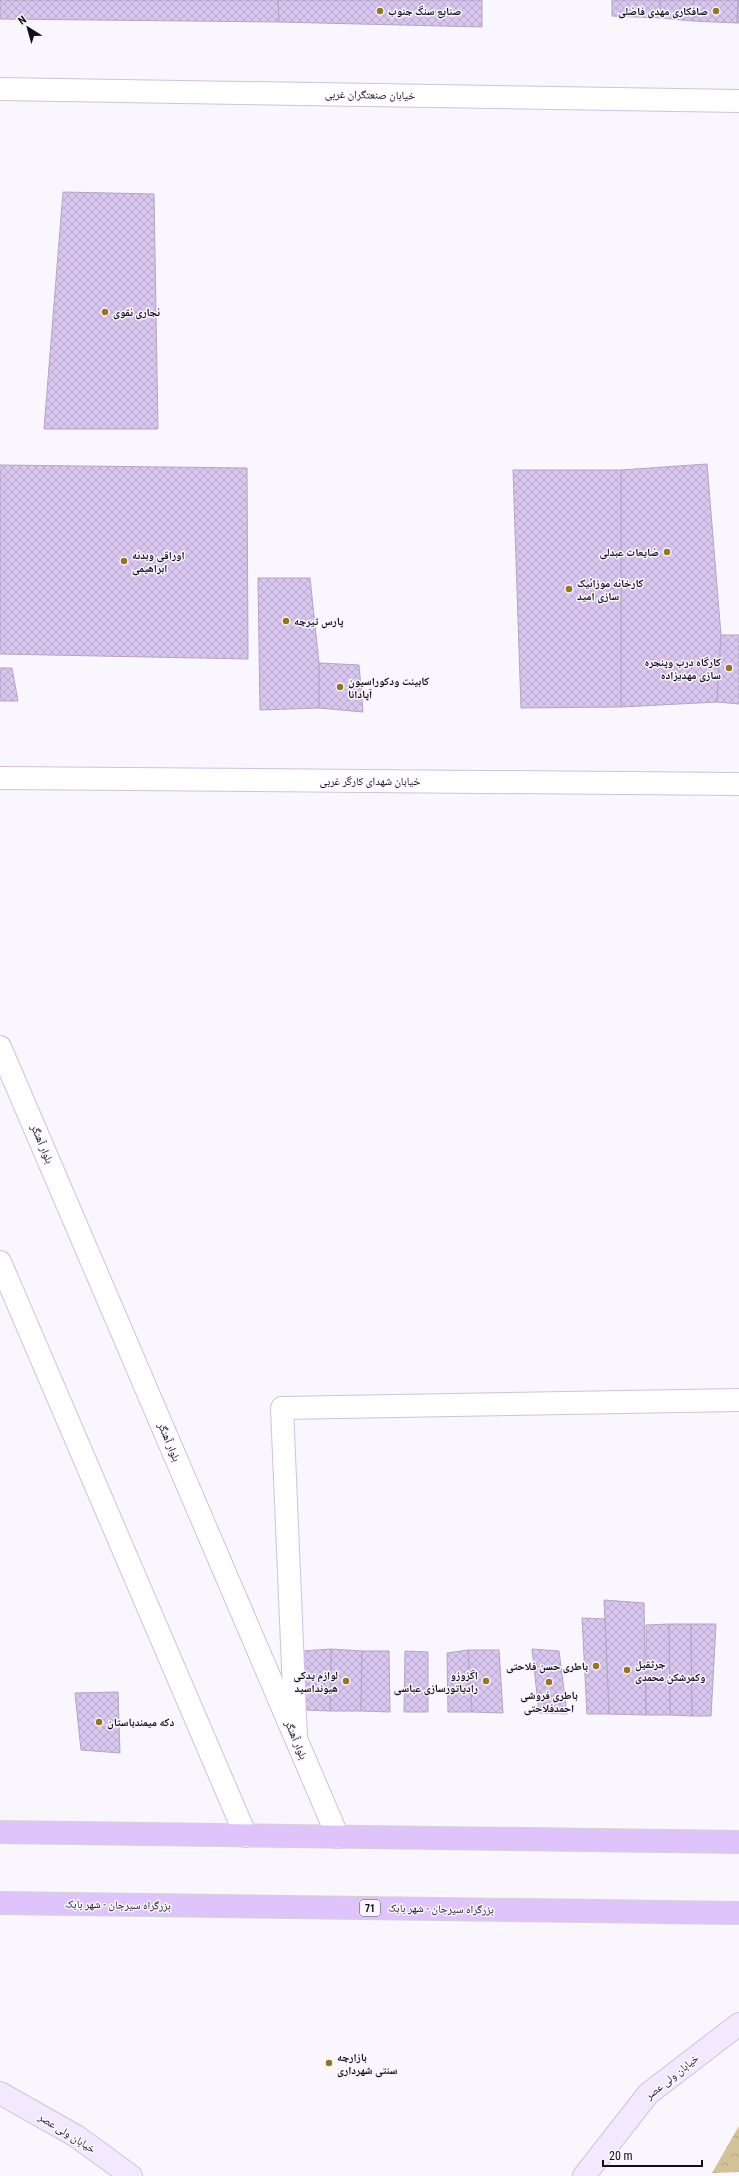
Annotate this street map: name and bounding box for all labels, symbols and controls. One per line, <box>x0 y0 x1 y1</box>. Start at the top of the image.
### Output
place label: صنایع سنگ جنوب <box>388 5 461 19</box>
place label: صافکاری مهدی فاضلی <box>618 5 708 19</box>
marker: صنایع سنگ جنوب <box>375 6 385 16</box>
marker: صافکاری مهدی فاضلی <box>711 6 721 16</box>
north arrow <box>8 8 48 48</box>
text: N <box>16 13 29 28</box>
street label: خیابان صنعتگران غربی <box>325 88 415 102</box>
place label: نجاری نقوی <box>113 306 160 320</box>
marker: نجاری نقوی <box>100 307 110 317</box>
place label: ضایعات عبدلی <box>600 546 659 560</box>
marker: ضایعات عبدلی <box>662 547 672 557</box>
place label: اوراقی وبدنه ابراهیمی <box>132 549 185 576</box>
marker: اوراقی وبدنه ابراهیمی <box>119 556 129 566</box>
place label: کارخانه موزائیک سازی امید <box>577 577 644 604</box>
marker: کارخانه موزائیک سازی امید <box>564 584 574 594</box>
place label: پارس تیرچه <box>294 615 344 629</box>
marker: پارس تیرچه <box>281 616 291 626</box>
place label: کارگاه درب وپنجره سازی مهدیزاده <box>645 656 721 683</box>
marker: کارگاه درب وپنجره سازی مهدیزاده <box>724 663 734 673</box>
place label: کابینت ودکوراسیون آپادانا <box>348 675 429 701</box>
marker: کابینت ودکوراسیون آپادانا <box>335 682 345 692</box>
street label: خیابان شهدای کارگر غربی <box>320 775 420 788</box>
street label: بلوار آهنگر <box>28 1122 56 1165</box>
street label: بلوار آهنگر <box>155 1420 183 1463</box>
place label: جرثقیل وکمرشکن محمدی <box>635 1658 706 1685</box>
place label: باطری حسن فلاحتی <box>506 1660 588 1674</box>
marker: باطری حسن فلاحتی <box>591 1661 601 1671</box>
marker: جرثقیل وکمرشکن محمدی <box>622 1665 632 1675</box>
place label: لوازم یدکی هیونداسید <box>293 1669 338 1695</box>
place label: اگزوزو رادیاتورسازی عباسی <box>394 1669 478 1696</box>
marker: لوازم یدکی هیونداسید <box>341 1676 351 1686</box>
marker: اگزوزو رادیاتورسازی عباسی <box>481 1676 491 1686</box>
marker: باطری فروشی احمدفلاحتی <box>544 1677 554 1687</box>
place label: باطری فروشی احمدفلاحتی <box>520 1689 578 1716</box>
place label: دکه میمندباستان <box>107 1716 174 1730</box>
marker: دکه میمندباستان <box>94 1717 104 1727</box>
street label: بلوار آهنگر <box>282 1718 310 1761</box>
street label: بزرگراه سیرجان - شهر بابک <box>65 1898 171 1912</box>
road number: 71 <box>360 1900 380 1916</box>
street label: بزرگراه سیرجان - شهر بابک <box>388 1902 494 1916</box>
place label: بازارچه سنتی شهرداری <box>337 2051 398 2078</box>
street label: خیابان ولی عصر <box>642 2052 701 2103</box>
marker: بازارچه سنتی شهرداری <box>324 2058 334 2068</box>
street label: خیابان ولی عصر <box>35 2110 98 2156</box>
scale bar <box>603 2142 702 2168</box>
text: 20 m <box>609 2149 633 2163</box>

